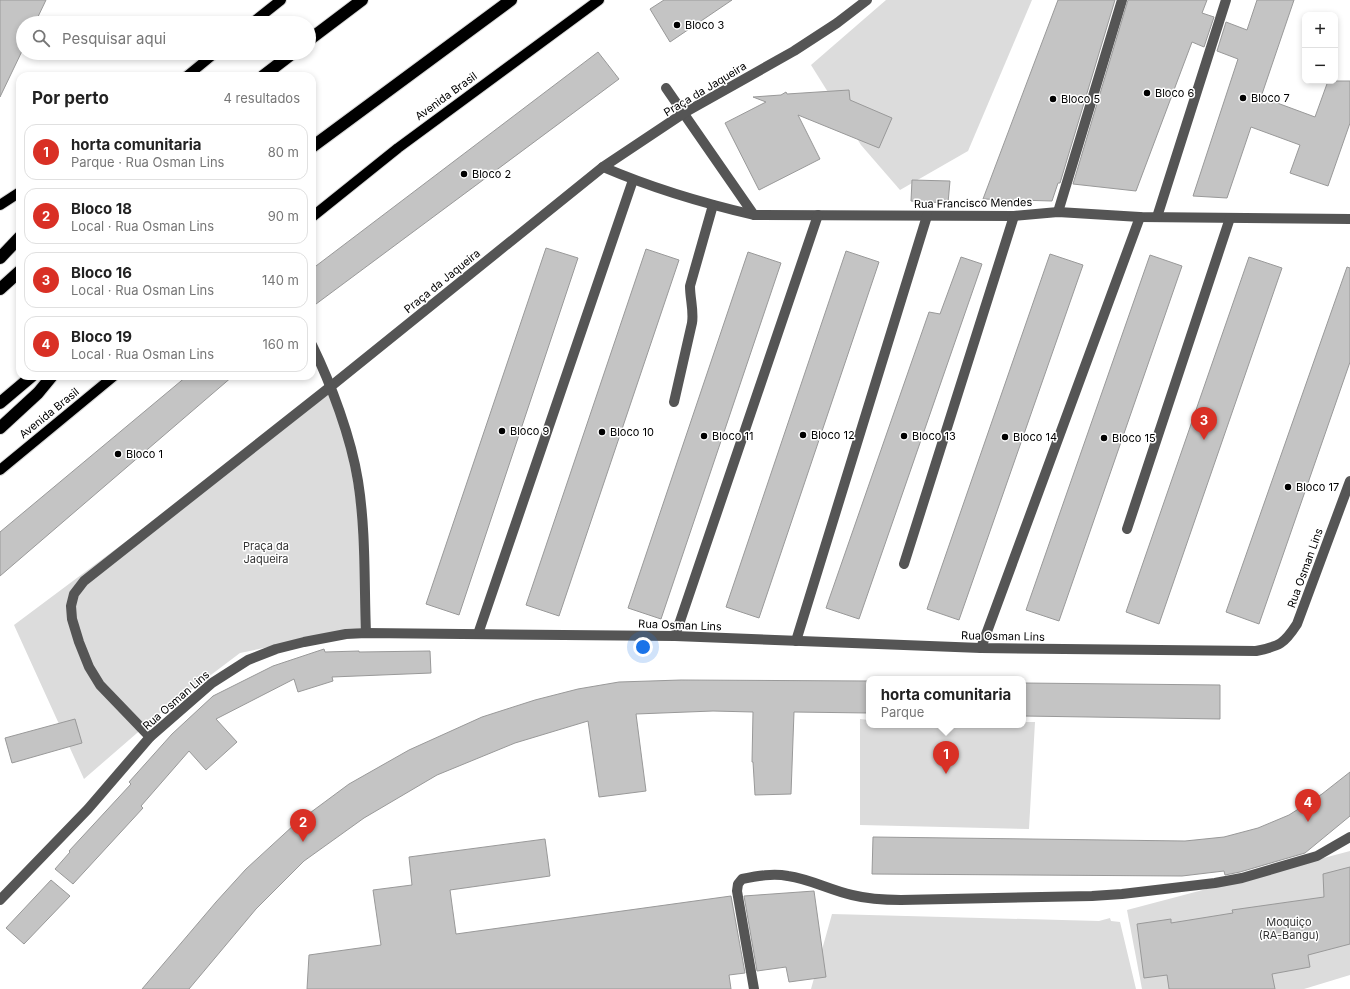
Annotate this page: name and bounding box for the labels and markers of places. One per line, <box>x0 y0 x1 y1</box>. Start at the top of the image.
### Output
place label: Bloco 3 <box>685 18 724 32</box>
marker: Bloco 3 <box>672 20 682 30</box>
place label: Bloco 6 <box>1155 86 1194 100</box>
marker: Bloco 6 <box>1142 88 1152 98</box>
place label: Bloco 7 <box>1251 91 1290 105</box>
place label: Bloco 5 <box>1061 92 1100 106</box>
marker: Bloco 7 <box>1238 93 1248 103</box>
marker: Bloco 5 <box>1048 94 1058 104</box>
place label: Bloco 2 <box>472 167 511 181</box>
marker: Bloco 2 <box>459 169 469 179</box>
pin: 3 <box>1191 407 1217 440</box>
place label: Bloco 9 <box>510 424 549 438</box>
place label: Bloco 10 <box>610 425 654 439</box>
marker: Bloco 9 <box>497 426 507 436</box>
marker: Bloco 10 <box>597 427 607 437</box>
place label: Bloco 12 <box>811 428 855 442</box>
place label: Bloco 11 <box>712 429 753 443</box>
place label: Bloco 13 <box>912 429 956 443</box>
marker: Bloco 12 <box>798 430 808 440</box>
place label: Bloco 14 <box>1013 430 1057 444</box>
marker: Bloco 11 <box>699 431 709 441</box>
marker: Bloco 13 <box>899 431 909 441</box>
place label: Bloco 15 <box>1112 431 1156 445</box>
marker: Bloco 14 <box>1000 432 1010 442</box>
marker: Bloco 15 <box>1099 433 1109 443</box>
place label: Bloco 1 <box>126 447 163 461</box>
marker: Bloco 1 <box>113 449 123 459</box>
place label: Bloco 17 <box>1296 480 1339 494</box>
marker: Bloco 17 <box>1283 482 1293 492</box>
pin: 1 <box>933 741 959 774</box>
pin: 4 <box>1295 789 1321 822</box>
pin: 2 <box>290 809 316 842</box>

